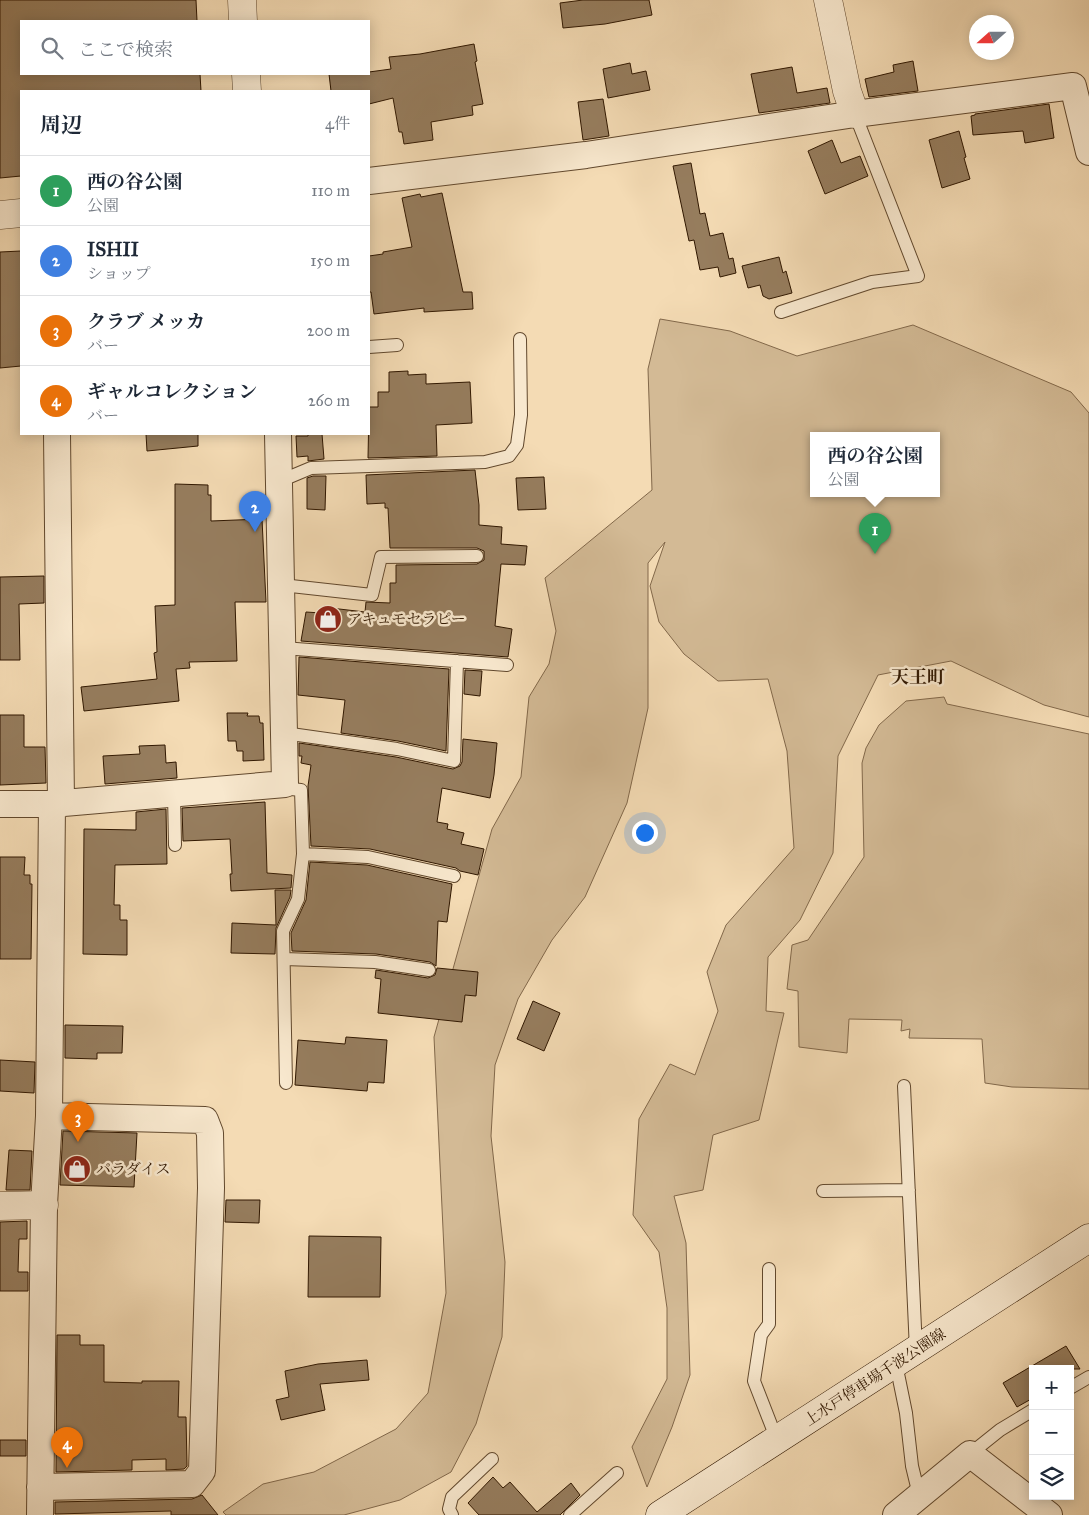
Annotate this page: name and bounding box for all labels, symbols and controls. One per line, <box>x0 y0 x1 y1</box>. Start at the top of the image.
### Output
north arrow <box>969 15 1014 60</box>
search box <box>20 20 370 75</box>
icon: search <box>38 34 66 62</box>
text: ここで検索 <box>78 38 173 61</box>
text: 周辺 <box>40 112 82 138</box>
text: 4件 <box>325 114 350 133</box>
text: 西の谷公園 <box>87 170 182 193</box>
text: 1 <box>53 181 59 200</box>
text: 110 m <box>311 181 350 200</box>
text: 公園 <box>87 196 119 215</box>
text: ISHII <box>87 238 139 261</box>
text: 2 <box>52 251 60 270</box>
text: 150 m <box>310 251 350 270</box>
text: ショップ <box>87 264 151 283</box>
text: クラブ メッカ <box>87 310 205 333</box>
text: 3 <box>53 321 59 340</box>
text: 200 m <box>307 321 350 340</box>
text: バー <box>87 336 119 355</box>
text: ギャルコレクション <box>87 380 257 403</box>
text: 4 <box>52 391 60 410</box>
text: 260 m <box>308 391 350 410</box>
text: バー <box>87 406 119 425</box>
popup <box>810 432 940 497</box>
text: 西の谷公園 <box>827 444 923 467</box>
text: 公園 <box>827 470 860 489</box>
pin: 2 <box>239 491 271 532</box>
pin: 1 <box>859 513 891 554</box>
shop icon: アキュモセラピー <box>313 604 343 634</box>
place label: アキュモセラピー <box>347 610 466 628</box>
district label: 天王町 <box>891 666 945 688</box>
your location <box>632 820 658 846</box>
pin: 3 <box>62 1101 94 1142</box>
shop icon: パラダイス <box>62 1154 92 1184</box>
place label: パラダイス <box>96 1160 170 1178</box>
street label: 上水戸停車場千波公園線 <box>801 1325 949 1429</box>
map controls <box>1029 1365 1074 1500</box>
button: + <box>1029 1365 1074 1410</box>
button: − <box>1029 1410 1074 1455</box>
pin: 4 <box>51 1427 83 1468</box>
button: layers <box>1029 1455 1074 1500</box>

